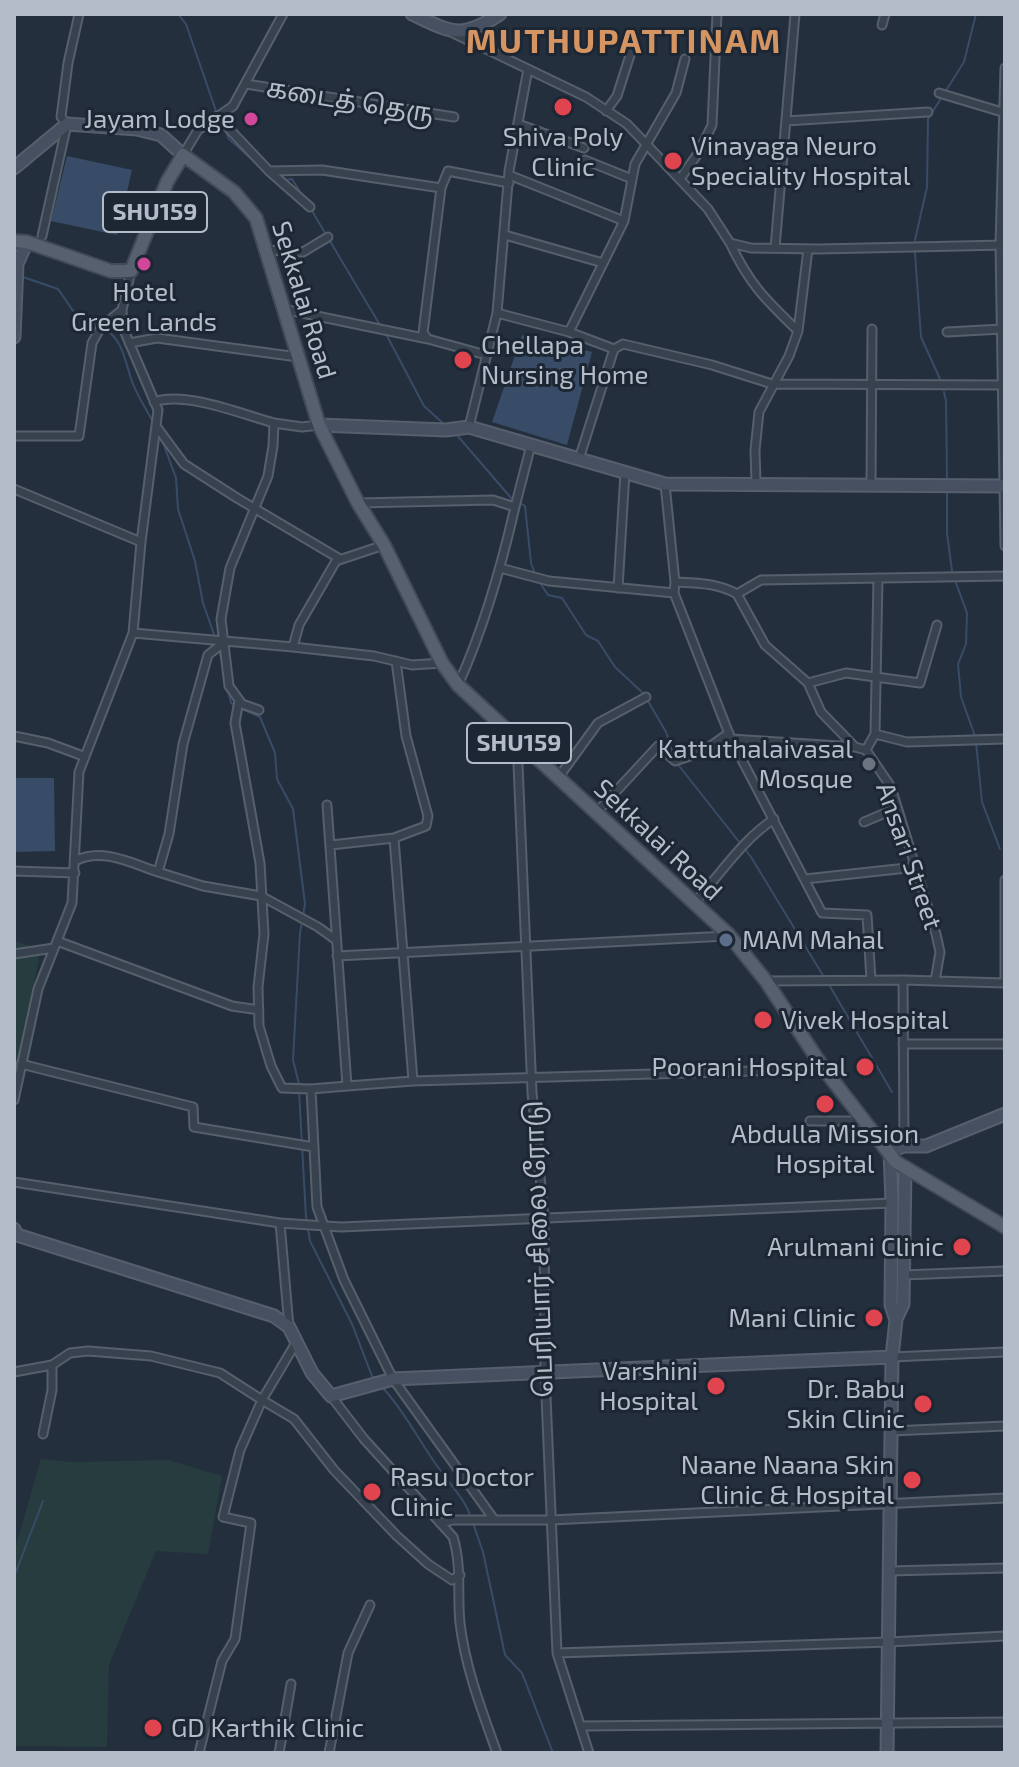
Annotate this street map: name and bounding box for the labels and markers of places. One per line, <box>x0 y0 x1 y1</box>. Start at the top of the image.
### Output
marker: Shiva Poly Clinic <box>552 96 574 118</box>
place label: Jayam Lodge <box>84 103 235 135</box>
marker: Jayam Lodge <box>242 110 260 128</box>
place label: Shiva Poly Clinic <box>503 121 623 182</box>
place label: Vinayaga Neuro Speciality Hospital <box>691 130 910 192</box>
marker: Vinayaga Neuro Speciality Hospital <box>662 150 684 172</box>
marker: Hotel Green Lands <box>135 255 153 273</box>
place label: Hotel Green Lands <box>71 276 217 338</box>
place label: Chellapa Nursing Home <box>481 329 649 390</box>
marker: Chellapa Nursing Home <box>452 349 474 371</box>
place label: Kattuthalaivasal Mosque <box>658 733 853 794</box>
marker: Kattuthalaivasal Mosque <box>860 755 878 773</box>
place label: MAM Mahal <box>742 924 884 956</box>
marker: MAM Mahal <box>717 931 735 949</box>
place label: Vivek Hospital <box>781 1004 949 1036</box>
marker: Vivek Hospital <box>752 1009 774 1031</box>
place label: Poorani Hospital <box>651 1051 847 1083</box>
marker: Poorani Hospital <box>854 1056 876 1078</box>
marker: Abdulla Mission Hospital <box>814 1093 836 1115</box>
place label: Abdulla Mission Hospital <box>731 1118 919 1180</box>
place label: Arulmani Clinic <box>767 1231 944 1263</box>
marker: Arulmani Clinic <box>951 1236 973 1258</box>
place label: Mani Clinic <box>728 1302 856 1334</box>
marker: Mani Clinic <box>863 1307 885 1329</box>
place label: Varshini Hospital <box>599 1355 698 1416</box>
place label: Dr. Babu Skin Clinic <box>787 1373 905 1434</box>
marker: Varshini Hospital <box>705 1375 727 1397</box>
marker: Dr. Babu Skin Clinic <box>912 1393 934 1415</box>
place label: Naane Naana Skin Clinic & Hospital <box>681 1449 894 1510</box>
place label: Rasu Doctor Clinic <box>390 1461 534 1522</box>
marker: Naane Naana Skin Clinic & Hospital <box>901 1469 923 1491</box>
marker: Rasu Doctor Clinic <box>361 1481 383 1503</box>
place label: GD Karthik Clinic <box>171 1712 364 1744</box>
marker: GD Karthik Clinic <box>142 1717 164 1739</box>

